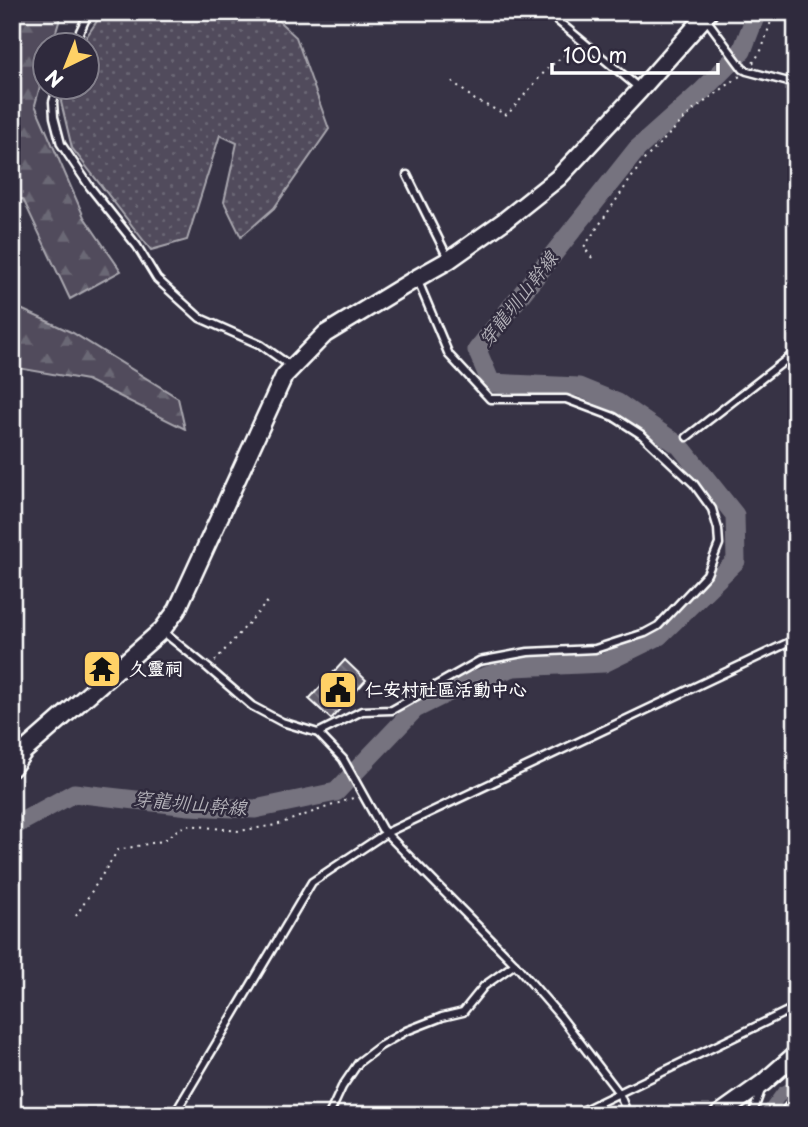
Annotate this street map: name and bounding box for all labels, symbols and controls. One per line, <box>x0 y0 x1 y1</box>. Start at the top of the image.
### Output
north arrow <box>32 32 102 102</box>
scale bar <box>552 32 719 76</box>
text: 100 m <box>563 38 627 70</box>
text: N <box>39 64 69 95</box>
water label: 穿龍圳山幹線 <box>471 244 564 352</box>
temple icon: 久靈祠 <box>81 648 123 690</box>
place label: 久靈祠 <box>129 654 183 681</box>
public building icon: 仁安村社區活動中心 <box>317 669 359 711</box>
place label: 仁安村社區活動中心 <box>365 675 527 702</box>
water label: 穿龍圳山幹線 <box>132 783 249 821</box>

